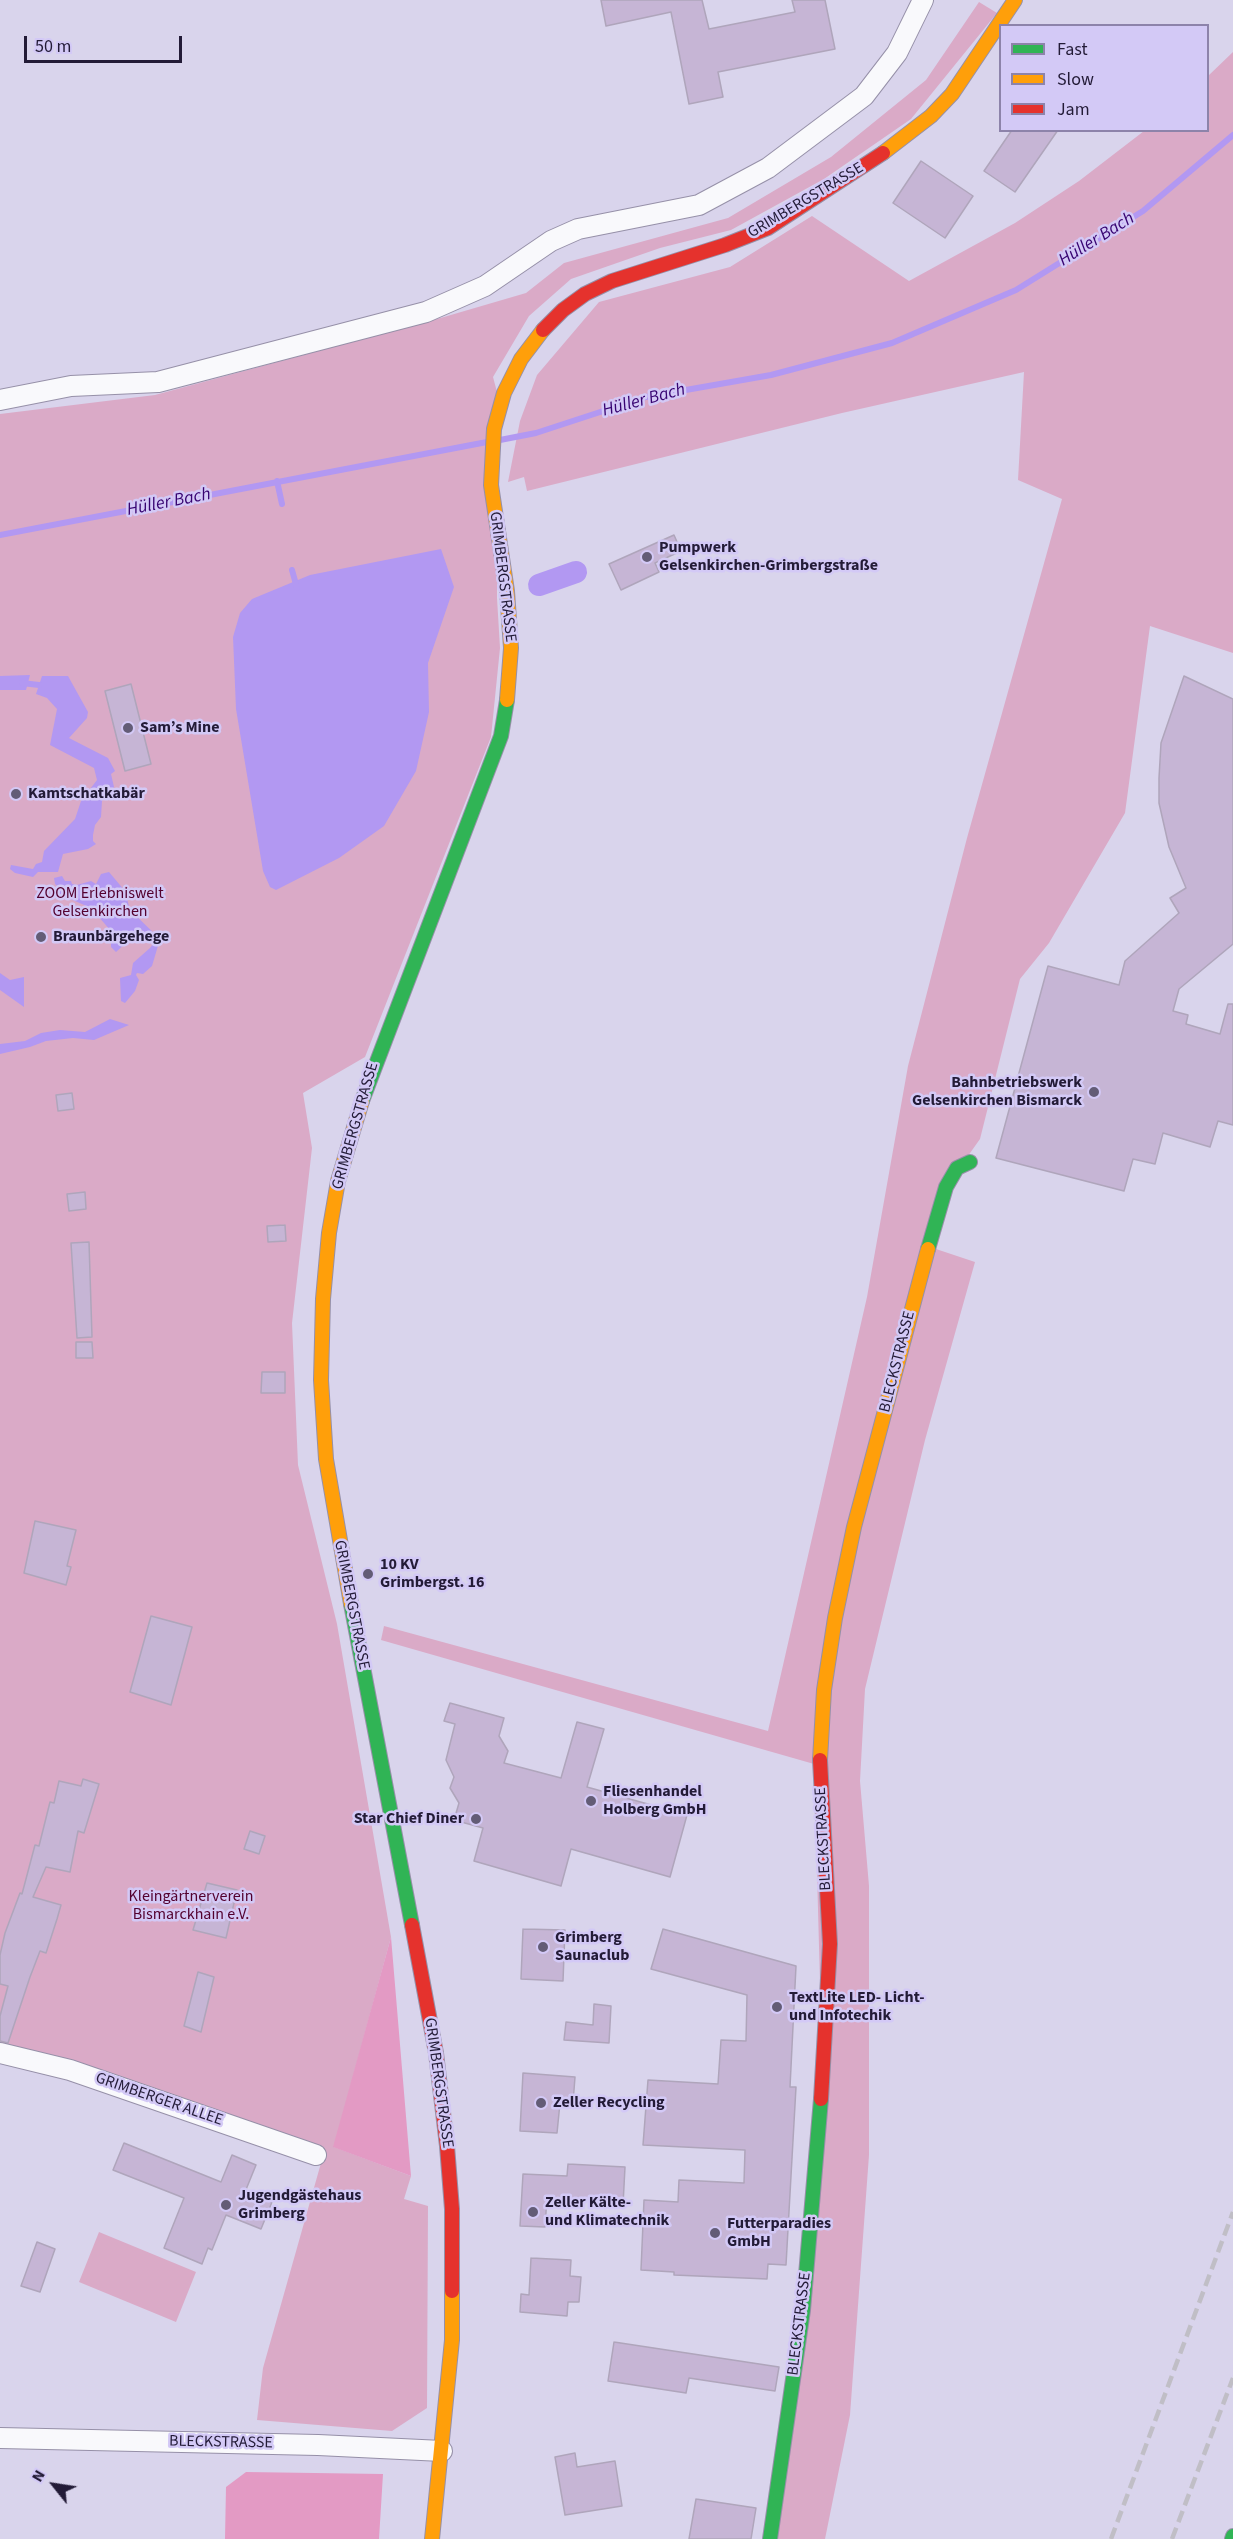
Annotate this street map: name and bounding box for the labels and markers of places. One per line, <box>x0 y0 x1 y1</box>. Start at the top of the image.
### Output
place label: Pumpwerk Gelsenkirchen-Grimbergstraße <box>659 538 878 576</box>
marker: Pumpwerk Gelsenkirchen-Grimbergstraße <box>640 550 654 564</box>
place label: Sam’s Mine <box>140 718 219 738</box>
marker: Sam’s Mine <box>121 721 135 735</box>
place label: Kamtschatkabär <box>28 784 145 804</box>
marker: Kamtschatkabär <box>9 787 23 801</box>
place label: Braunbärgehege <box>53 927 169 947</box>
marker: Braunbärgehege <box>34 930 48 944</box>
place label: Bahnbetriebswerk Gelsenkirchen Bismarck <box>912 1073 1082 1111</box>
marker: Bahnbetriebswerk Gelsenkirchen Bismarck <box>1087 1085 1101 1099</box>
place label: 10 KV Grimbergst. 16 <box>380 1555 485 1593</box>
marker: 10 KV Grimbergst. 16 <box>361 1567 375 1581</box>
place label: Fliesenhandel Holberg GmbH <box>603 1782 707 1820</box>
marker: Fliesenhandel Holberg GmbH <box>584 1794 598 1808</box>
place label: Star Chief Diner <box>354 1809 464 1829</box>
marker: Star Chief Diner <box>469 1812 483 1826</box>
place label: Grimberg Saunaclub <box>555 1928 629 1966</box>
marker: Grimberg Saunaclub <box>536 1940 550 1954</box>
place label: TextLite LED- Licht- und Infotechik <box>789 1988 925 2026</box>
marker: TextLite LED- Licht- und Infotechik <box>770 2000 784 2014</box>
place label: Zeller Recycling <box>553 2093 665 2113</box>
marker: Zeller Recycling <box>534 2096 548 2110</box>
place label: Jugendgästehaus Grimberg <box>238 2186 361 2224</box>
place label: Zeller Kälte- und Klimatechnik <box>545 2193 669 2231</box>
marker: Jugendgästehaus Grimberg <box>219 2198 233 2212</box>
marker: Zeller Kälte- und Klimatechnik <box>526 2205 540 2219</box>
place label: Futterparadies GmbH <box>727 2214 831 2252</box>
marker: Futterparadies GmbH <box>708 2226 722 2240</box>

